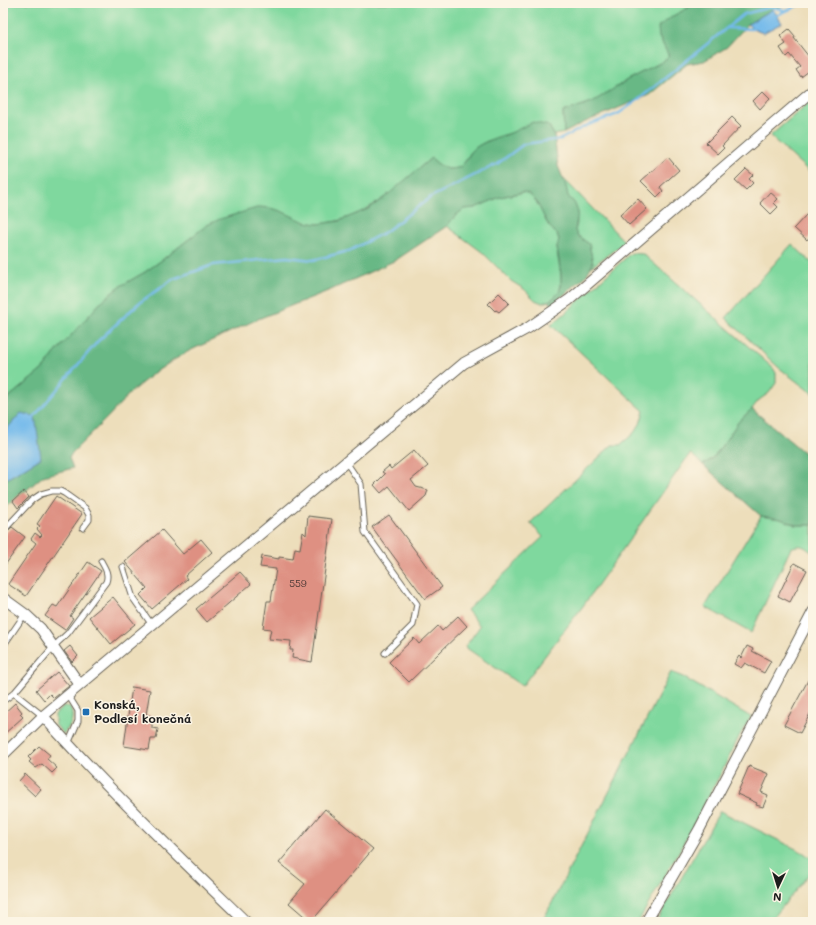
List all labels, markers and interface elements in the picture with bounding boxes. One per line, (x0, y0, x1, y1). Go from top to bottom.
house number: 559 (289, 576, 307, 590)
place label: Konská, Podlesí konečná (94, 696, 191, 726)
marker: Konská, Podlesí konečná (81, 707, 91, 717)
north arrow (758, 867, 798, 907)
text: N (773, 890, 782, 905)

